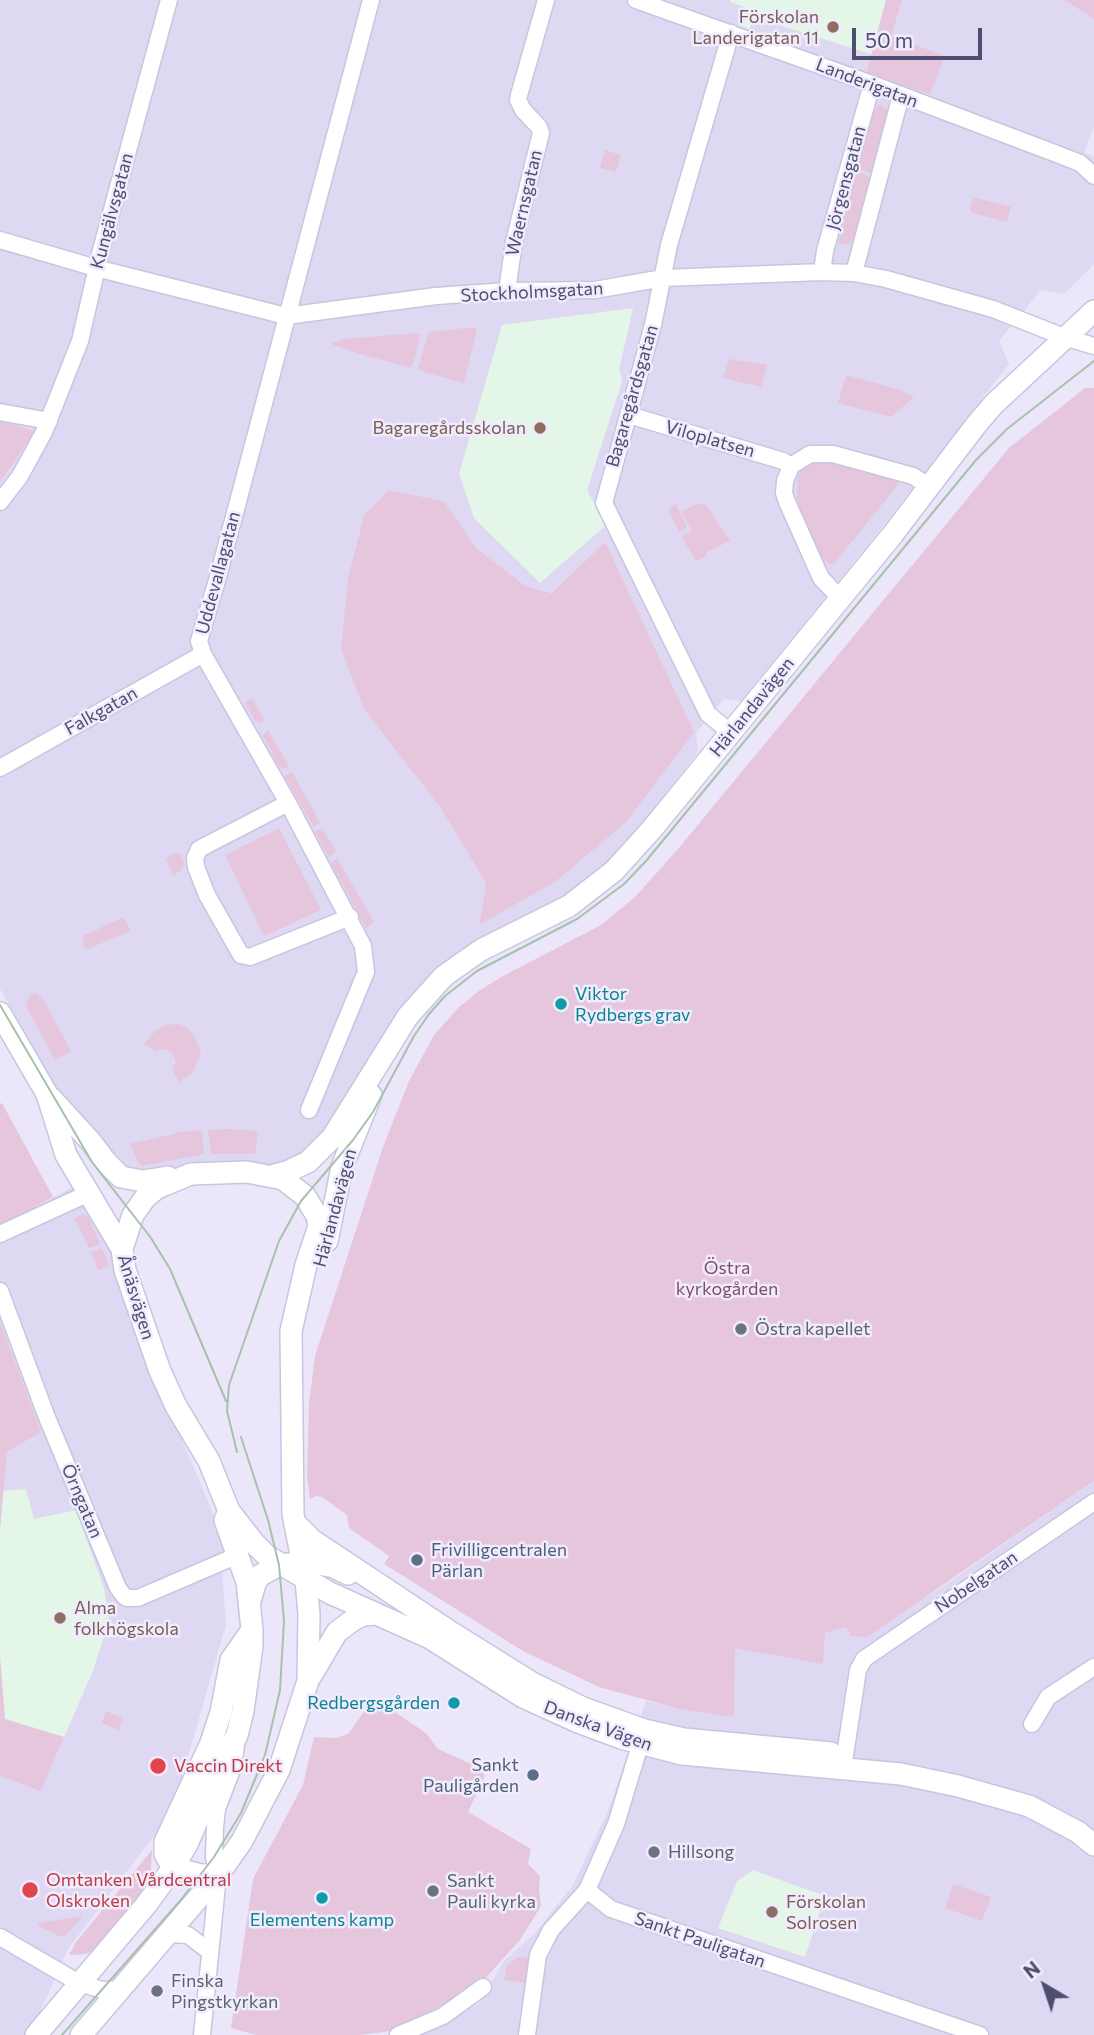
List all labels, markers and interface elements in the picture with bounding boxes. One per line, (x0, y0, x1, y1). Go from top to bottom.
place label: Förskolan Landerigatan 11 (692, 6, 819, 48)
scale bar (856, 14, 986, 58)
marker: Förskolan Landerigatan 11 (825, 19, 841, 35)
text: 50 m (865, 27, 913, 52)
street label: Landerigatan (813, 54, 921, 112)
street label: Jörgensgatan (822, 124, 870, 232)
street label: Waernsgatan (501, 148, 547, 258)
street label: Kungälvsgatan (86, 151, 138, 271)
street label: Stockholmsgatan (460, 277, 604, 307)
street label: Bagaregårdsgatan (601, 322, 663, 470)
street label: Viloplatsen (663, 416, 757, 462)
place label: Bagaregårdsskolan (373, 417, 526, 439)
marker: Bagaregårdsskolan (532, 420, 548, 436)
street label: Uddevallagatan (191, 509, 245, 637)
street label: Härlandavägen (705, 653, 799, 761)
street label: Falkgatan (61, 682, 141, 740)
place label: Viktor Rydbergs grav (575, 983, 690, 1026)
marker: Viktor Rydbergs grav (553, 996, 569, 1012)
street label: Härlandavägen (309, 1146, 361, 1270)
street label: Ånäsvägen (113, 1252, 159, 1342)
park label: Östra kyrkogården (676, 1257, 778, 1300)
place label: Östra kapellet (755, 1318, 870, 1340)
marker: Östra kapellet (733, 1321, 749, 1337)
street label: Örngatan (57, 1461, 107, 1541)
place label: Frivilligcentralen Pärlan (431, 1539, 567, 1582)
street label: Nobelgatan (931, 1546, 1021, 1618)
marker: Frivilligcentralen Pärlan (409, 1552, 425, 1568)
place label: Alma folkhögskola (74, 1597, 179, 1640)
marker: Alma folkhögskola (52, 1610, 68, 1626)
place label: Redbergsgården (307, 1692, 440, 1714)
marker: Redbergsgården (446, 1695, 462, 1711)
street label: Danska Vägen (541, 1696, 655, 1756)
place label: Sankt Pauligården (423, 1754, 519, 1796)
place label: Vaccin Direkt (174, 1755, 282, 1777)
marker: Vaccin Direkt (148, 1756, 168, 1776)
marker: Sankt Pauligården (525, 1767, 541, 1783)
place label: Hillsong (668, 1841, 734, 1863)
marker: Hillsong (646, 1844, 662, 1860)
place label: Omtanken Vårdcentral Olskroken (46, 1869, 231, 1912)
place label: Sankt Pauli kyrka (447, 1870, 536, 1912)
marker: Omtanken Vårdcentral Olskroken (20, 1880, 40, 1900)
marker: Sankt Pauli kyrka (425, 1883, 441, 1899)
marker: Elementens kamp (314, 1890, 330, 1906)
place label: Förskolan Solrosen (786, 1891, 866, 1934)
marker: Förskolan Solrosen (764, 1904, 780, 1920)
street label: Sankt Pauligatan (632, 1907, 768, 1973)
place label: Elementens kamp (250, 1909, 394, 1931)
north arrow (1010, 1951, 1080, 2021)
text: N (1019, 1956, 1044, 1983)
place label: Finska Pingstkyrkan (171, 1970, 278, 2012)
marker: Finska Pingstkyrkan (149, 1983, 165, 1999)

